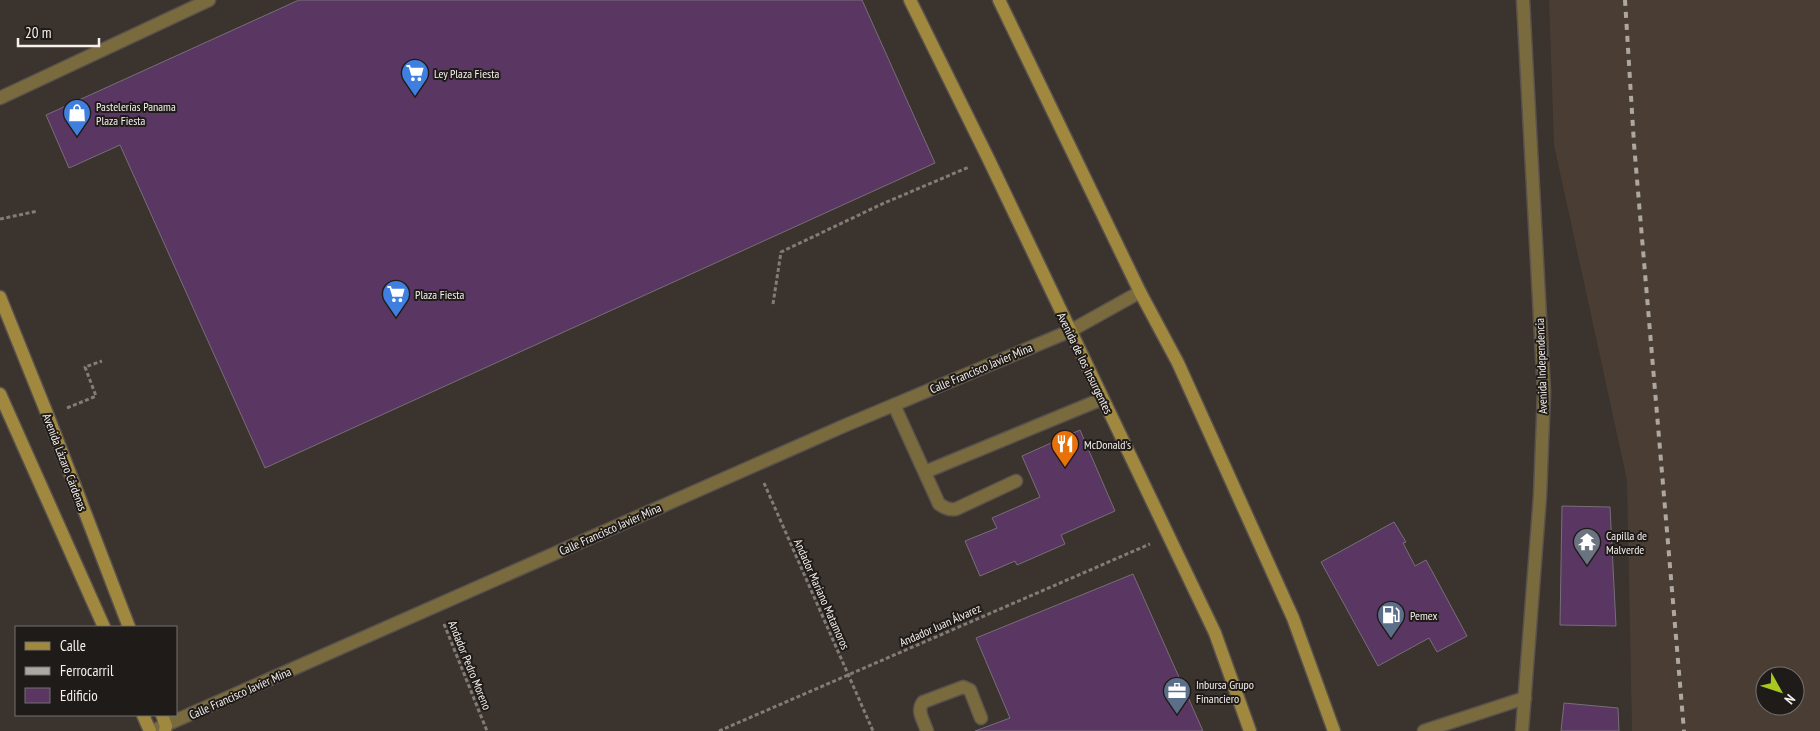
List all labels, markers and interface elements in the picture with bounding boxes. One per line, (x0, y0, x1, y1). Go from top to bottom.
scale bar (18, 15, 99, 47)
text: 20 m (25, 23, 51, 42)
supermarket icon: Ley Plaza Fiesta (400, 58, 430, 97)
place label: Ley Plaza Fiesta (434, 66, 499, 81)
shop icon: Pastelerías Panama Plaza Fiesta (62, 98, 92, 137)
place label: Pastelerías Panama Plaza Fiesta (96, 99, 176, 128)
supermarket icon: Plaza Fiesta (381, 279, 411, 318)
place label: Plaza Fiesta (415, 287, 465, 302)
street label: Avenida de los Insurgentes (1054, 310, 1116, 416)
street label: Avenida Independencia (1532, 318, 1550, 414)
street label: Calle Francisco Javier Mina (927, 339, 1035, 396)
street label: Avenida Lázaro Cárdenas (40, 411, 90, 513)
restaurant icon: McDonald's (1050, 429, 1080, 468)
place label: McDonald's (1084, 437, 1131, 452)
street label: Calle Francisco Javier Mina (557, 500, 664, 558)
temple icon: Capilla de Malverde (1572, 527, 1602, 566)
place label: Capilla de Malverde (1606, 528, 1647, 557)
street label: Andador Mariano Matamoros (791, 536, 853, 652)
street label: Andador Juan Álvarez (897, 600, 983, 650)
fuel station icon: Pemex (1376, 600, 1406, 639)
place label: Pemex (1410, 608, 1438, 623)
street label: Andador Pedro Moreno (445, 618, 495, 712)
legend (15, 626, 178, 716)
text: Calle (60, 636, 86, 655)
text: Ferrocarril (60, 661, 114, 680)
street label: Calle Francisco Javier Mina (187, 664, 294, 722)
north arrow (1755, 666, 1805, 716)
office icon: Inbursa Grupo Financiero (1162, 676, 1192, 715)
place label: Inbursa Grupo Financiero (1196, 677, 1254, 706)
text: Edificio (60, 686, 98, 705)
text: N (1781, 691, 1799, 708)

